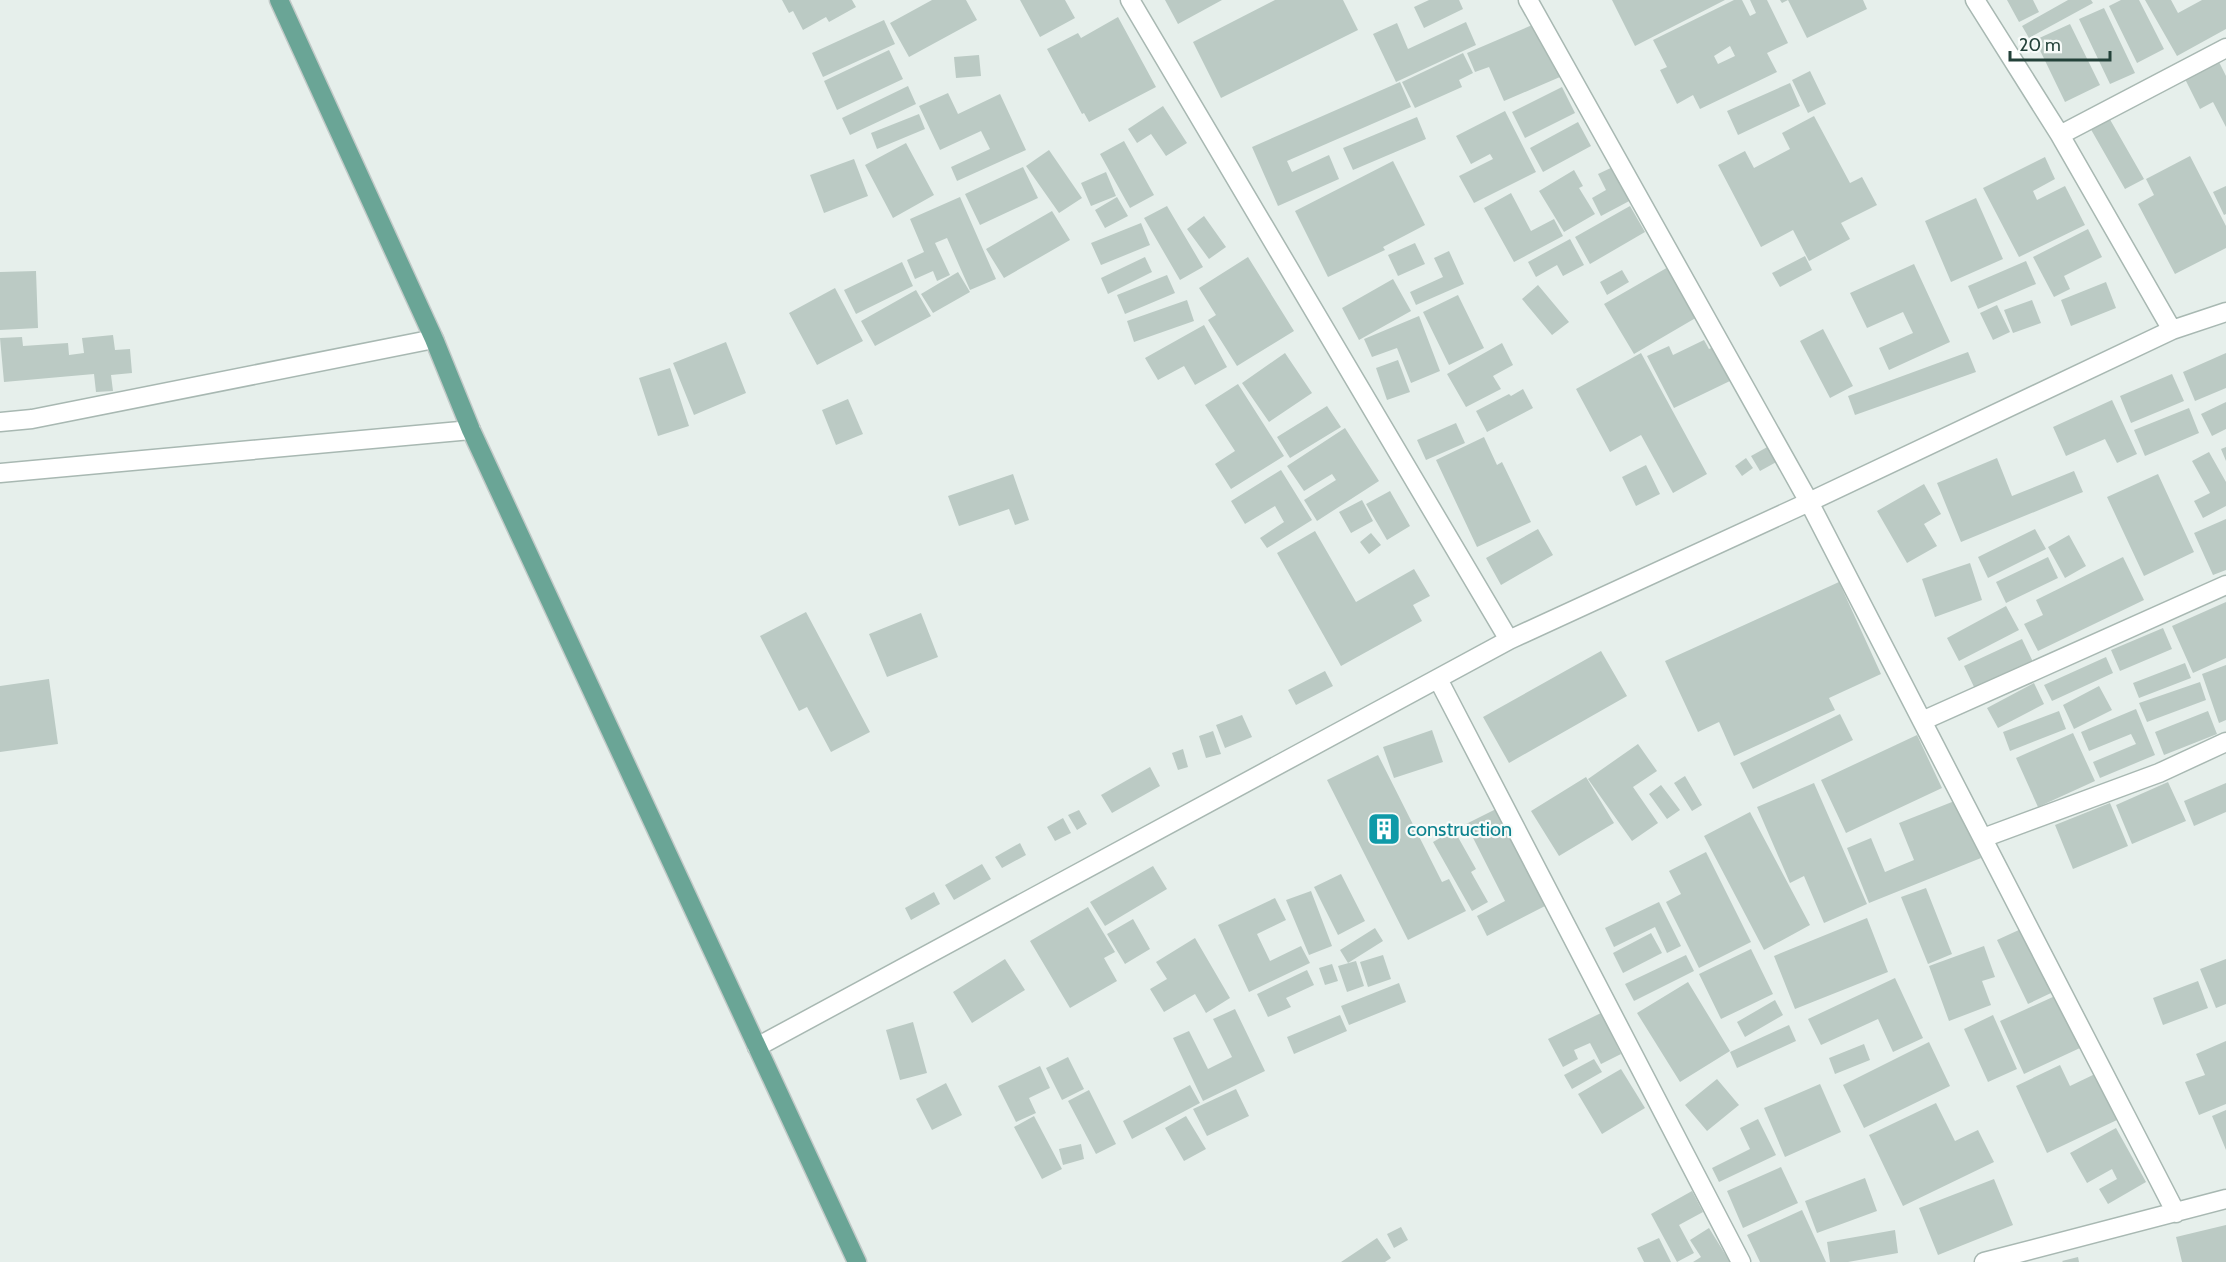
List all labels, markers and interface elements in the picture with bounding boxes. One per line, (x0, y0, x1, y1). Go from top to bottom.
scale bar (2010, 24, 2110, 62)
text: 20 m (2019, 34, 2061, 56)
building icon: construction (1366, 811, 1402, 847)
place label: construction (1407, 817, 1512, 841)

